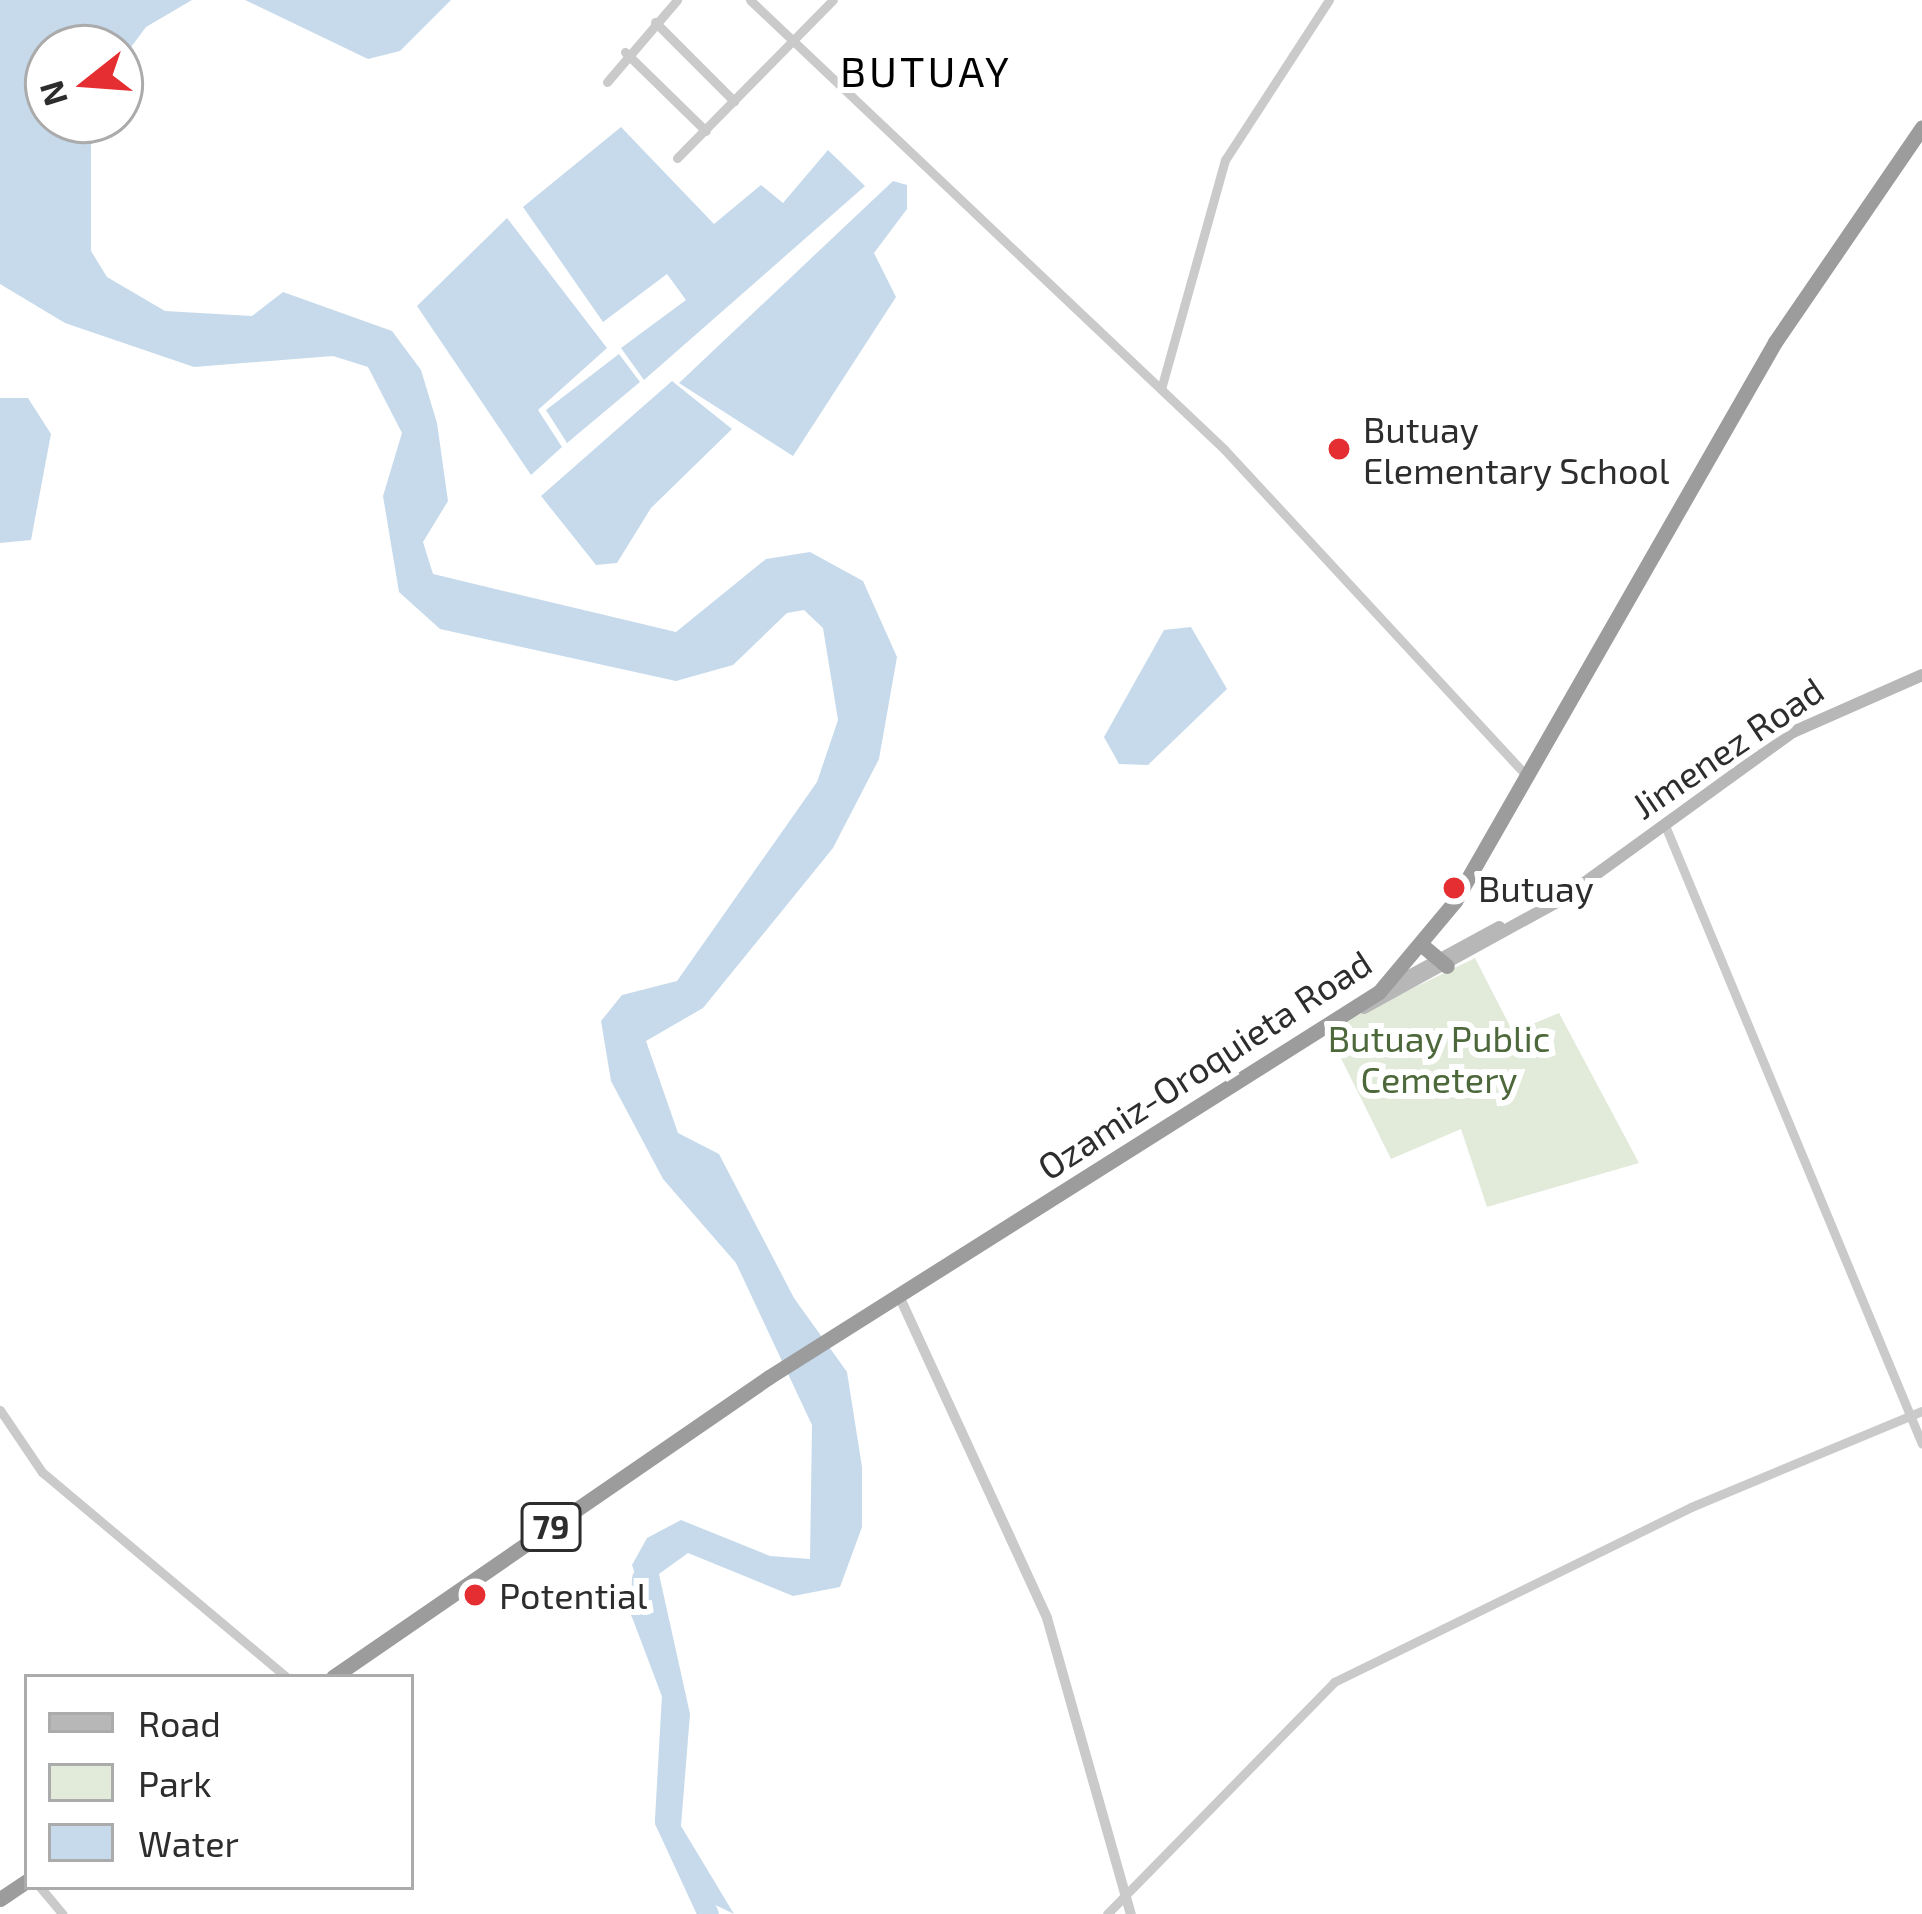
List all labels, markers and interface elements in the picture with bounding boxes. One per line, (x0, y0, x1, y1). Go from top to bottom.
north arrow (24, 24, 144, 144)
district label: BUTUAY (840, 45, 1012, 95)
text: N (30, 76, 75, 111)
place label: Butuay Elementary School (1363, 406, 1670, 491)
marker: Butuay Elementary School (1326, 436, 1352, 462)
street label: Jimenez Road (1623, 667, 1831, 827)
place label: Butuay (1478, 866, 1594, 910)
marker: Butuay (1441, 875, 1467, 901)
street label: Ozamiz-Oroquieta Road (1029, 940, 1379, 1188)
park label: Butuay Public Cemetery (1327, 1015, 1551, 1100)
road number: 79 (518, 1500, 584, 1554)
place label: Potential (499, 1573, 647, 1617)
marker: Potential (462, 1582, 488, 1608)
legend (24, 1674, 414, 1890)
text: Road (138, 1701, 221, 1744)
text: Park (138, 1761, 212, 1804)
text: Water (138, 1821, 239, 1864)

